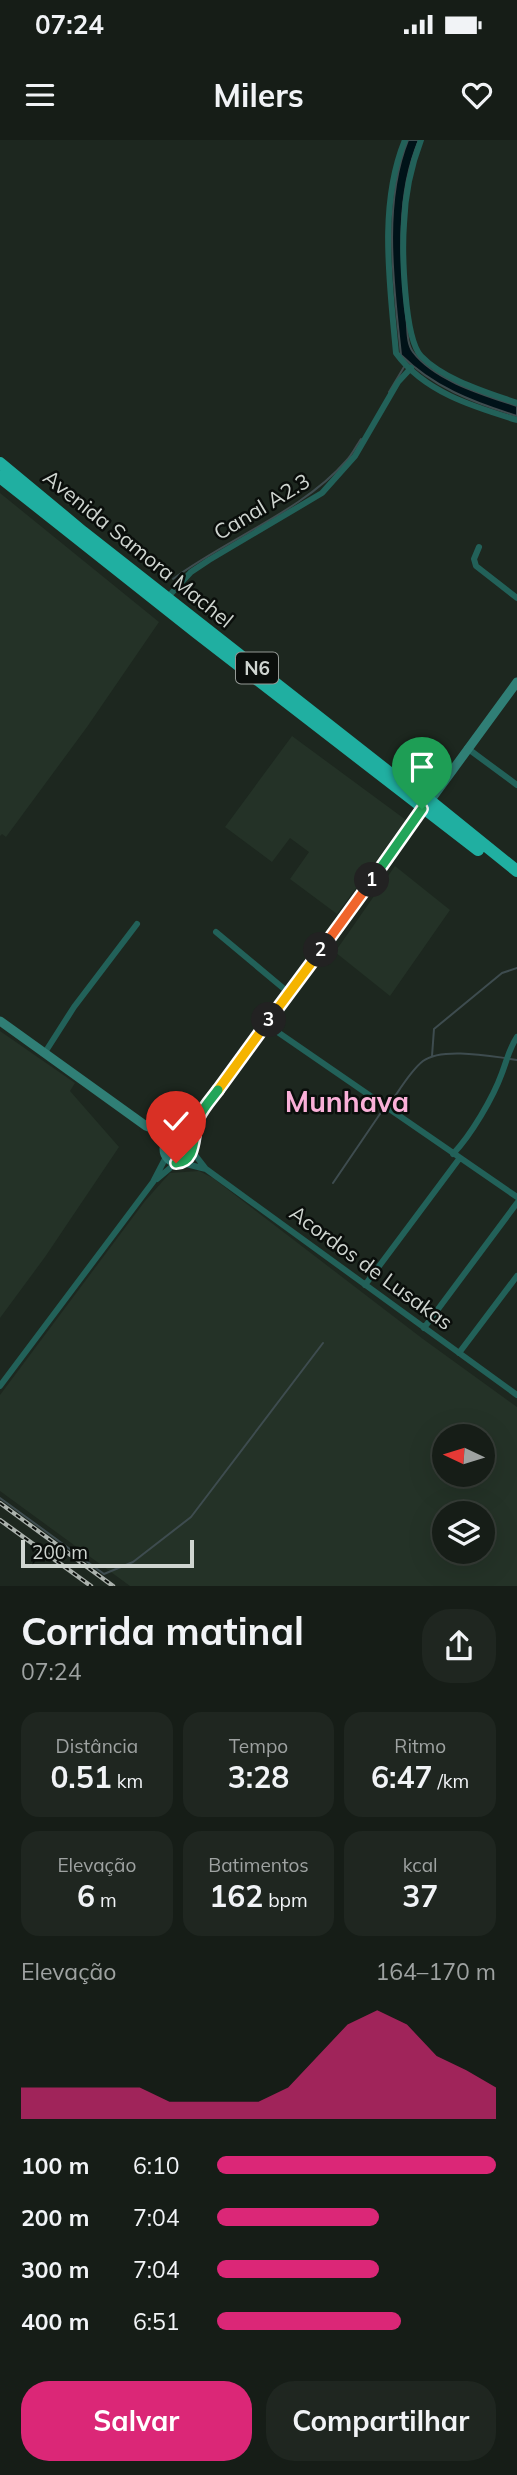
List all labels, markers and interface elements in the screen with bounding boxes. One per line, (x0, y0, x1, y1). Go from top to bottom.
text: 07:24 (35, 8, 104, 41)
text: Milers (213, 75, 304, 115)
icon: menu (21, 76, 59, 114)
icon: heart (458, 76, 496, 114)
street label: Avenida Samora Machel (38, 464, 239, 633)
street label: Canal A2.3 (209, 467, 314, 545)
road number: N6 (236, 652, 278, 684)
pin (392, 737, 452, 809)
icon: arrive (403, 748, 441, 786)
pin: 1 (354, 862, 390, 898)
text: 1 (366, 867, 377, 891)
pin: 2 (304, 932, 338, 968)
text: 2 (315, 937, 326, 961)
pin: 3 (252, 1002, 286, 1038)
text: 3 (263, 1007, 274, 1031)
district label: Munhava (285, 1084, 409, 1119)
pin (146, 1091, 206, 1163)
icon: check (157, 1102, 195, 1140)
street label: Acordos de Lusakas (285, 1199, 458, 1335)
north arrow (432, 1424, 495, 1488)
map controls (432, 1424, 495, 1564)
button: layers (432, 1501, 495, 1564)
scale bar (21, 1537, 194, 1569)
text: 200 m (32, 1540, 88, 1564)
text: Corrida matinal (21, 1607, 304, 1655)
button: share (422, 1609, 496, 1683)
text: 07:24 (21, 1657, 81, 1686)
text: Distância (56, 1734, 138, 1758)
text: Tempo (229, 1734, 288, 1758)
text: Ritmo (394, 1734, 446, 1758)
text: 0.51 (50, 1758, 112, 1796)
text: 3:28 (228, 1758, 289, 1796)
text: 6:47 (371, 1758, 432, 1796)
text: km (112, 1769, 143, 1793)
text: /km (432, 1769, 469, 1793)
text: Elevação (57, 1853, 136, 1877)
text: Batimentos (208, 1853, 309, 1877)
text: kcal (403, 1853, 438, 1877)
text: 6 (77, 1877, 95, 1915)
text: 162 (209, 1877, 263, 1915)
text: 37 (402, 1877, 438, 1915)
text: m (95, 1888, 117, 1912)
text: bpm (263, 1888, 308, 1912)
text: Elevação (21, 1957, 116, 1986)
text: 164–170 m (375, 1957, 496, 1986)
text: 100 m (21, 2151, 89, 2180)
text: 6:10 (133, 2151, 180, 2180)
text: 200 m (21, 2203, 89, 2232)
text: 7:04 (133, 2203, 180, 2232)
text: 300 m (21, 2255, 89, 2284)
text: 7:04 (133, 2255, 180, 2284)
text: 400 m (21, 2307, 89, 2336)
text: 6:51 (133, 2307, 180, 2336)
button: Salvar (21, 2381, 252, 2461)
button: Compartilhar (266, 2381, 496, 2461)

